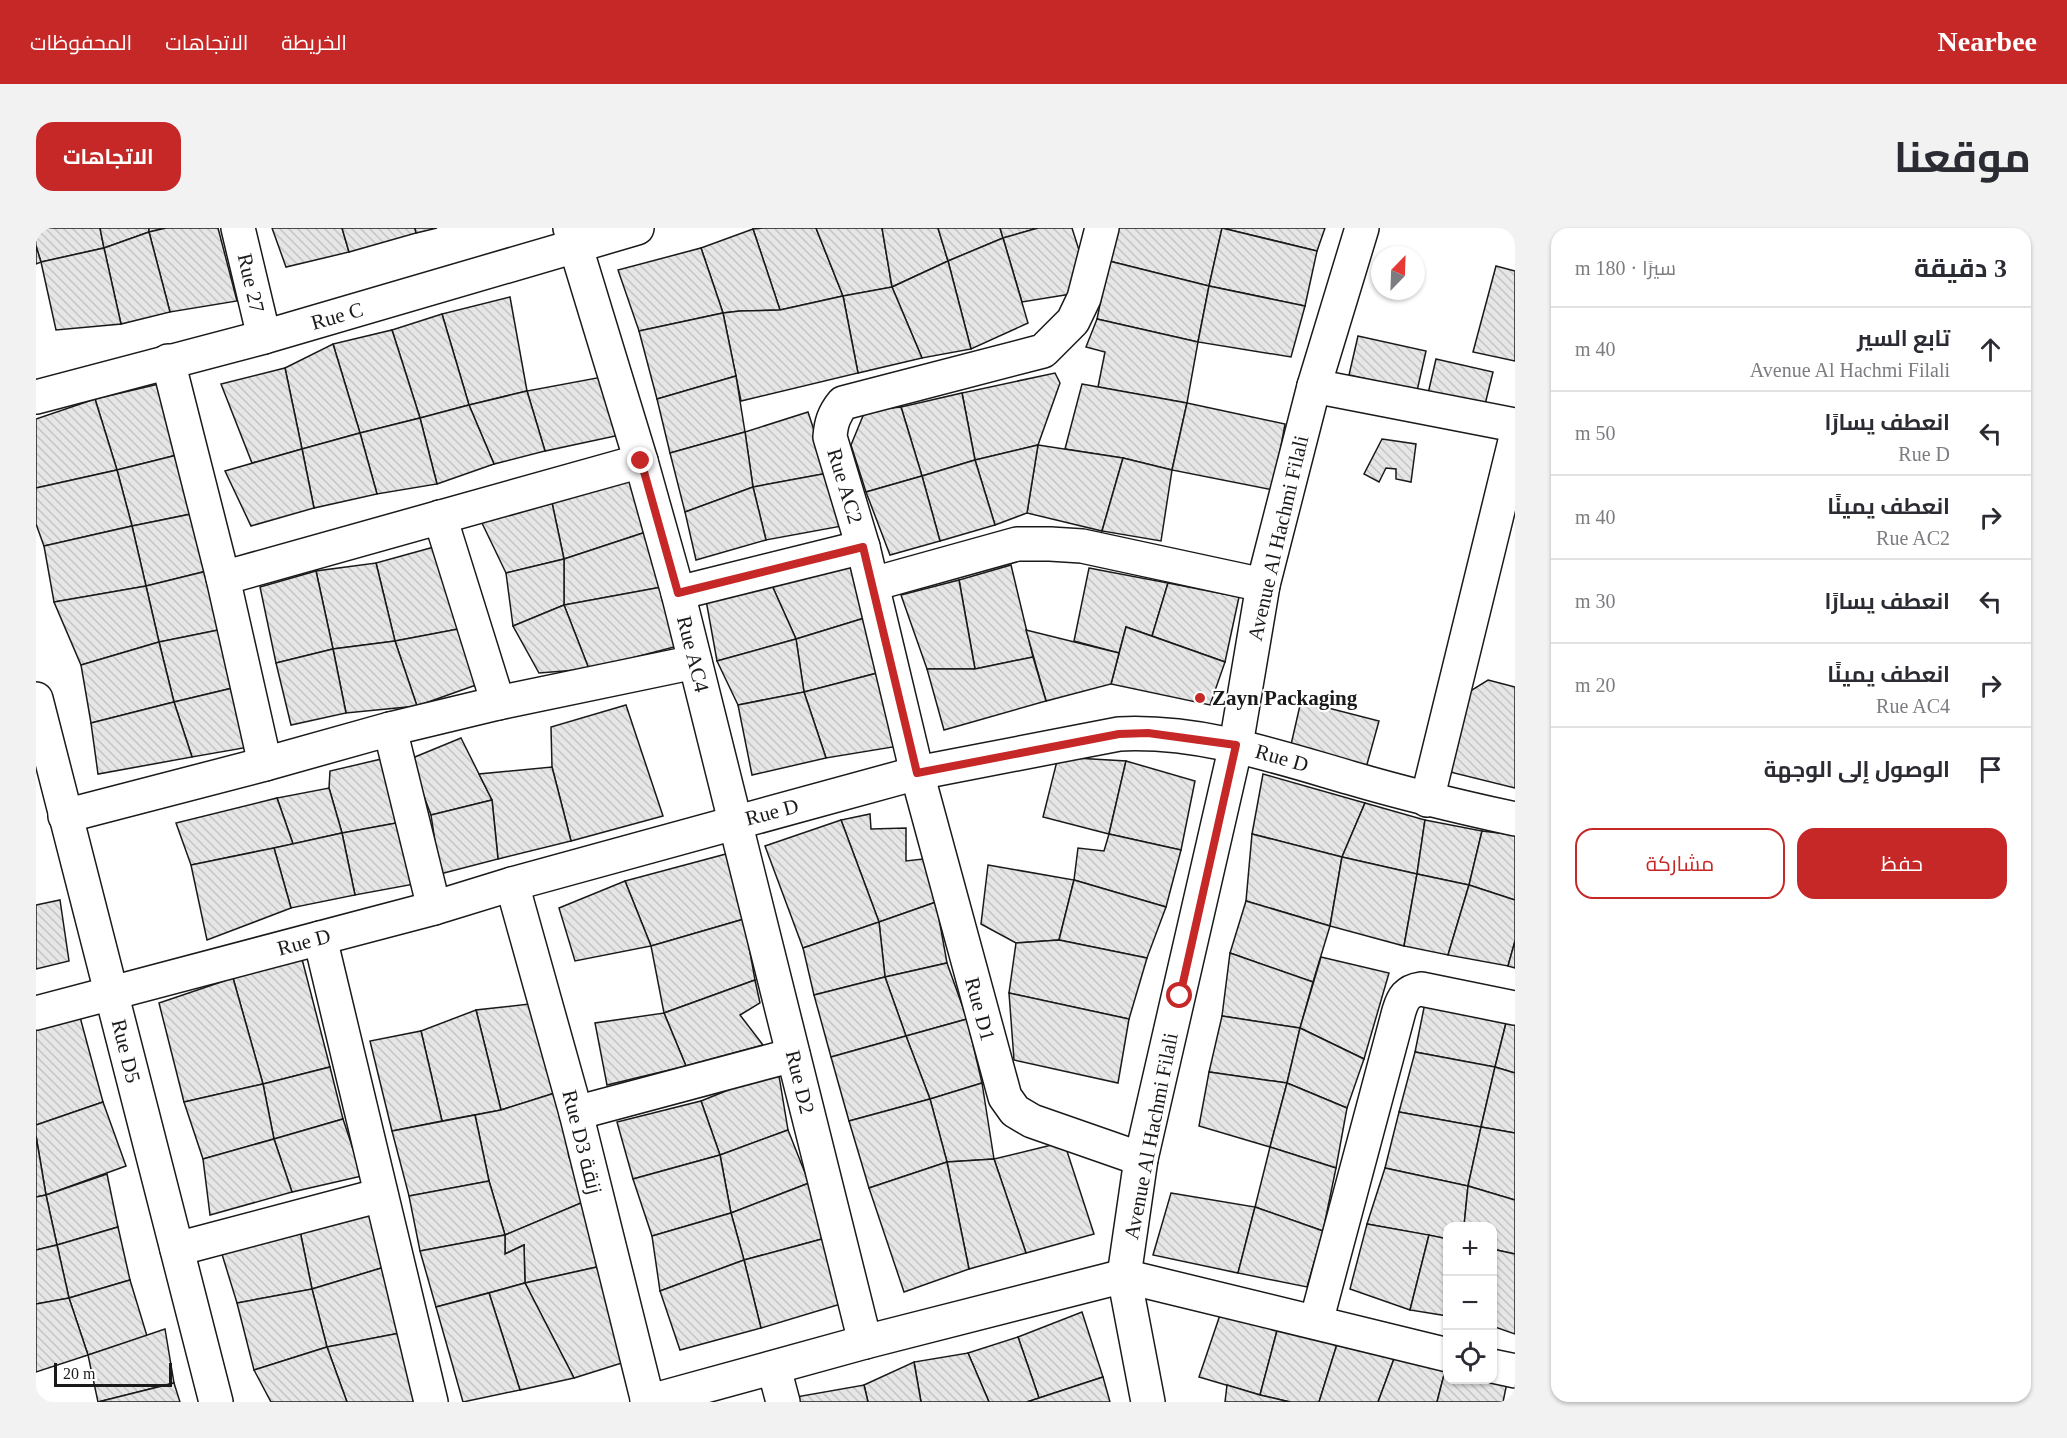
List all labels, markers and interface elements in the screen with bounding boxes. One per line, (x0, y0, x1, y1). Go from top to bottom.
text: Nearbee (1937, 26, 2037, 57)
text: المحفوظات (30, 31, 132, 55)
text: الاتجاهات (165, 31, 248, 55)
text: الخريطة (281, 31, 347, 55)
button: الاتجاهات (36, 122, 181, 191)
text: موقعنا (1894, 135, 2031, 181)
north arrow (1371, 246, 1425, 300)
street label: Rue 27 (233, 251, 269, 315)
text: 3 دقيقة (1914, 254, 2007, 283)
text: سيرًا · 180 m (1575, 257, 1676, 279)
street label: Rue C (308, 297, 366, 335)
text: تابع السير (1857, 326, 1950, 351)
icon: ahead (1974, 333, 2007, 366)
text: 40 m (1575, 338, 1616, 360)
text: Avenue Al Hachmi Filali (1750, 359, 1950, 381)
text: انعطف يسارًا (1825, 410, 1950, 435)
icon: left (1974, 417, 2007, 450)
text: 50 m (1575, 422, 1616, 444)
street label: Avenue Al Hachmi Filali (1243, 433, 1313, 643)
text: Rue D (1898, 443, 1950, 465)
street label: Rue AC2 (822, 445, 868, 527)
route end (627, 447, 653, 473)
text: انعطف يمينًا (1827, 494, 1950, 519)
icon: right (1974, 501, 2007, 534)
text: 40 m (1575, 506, 1616, 528)
text: Rue AC2 (1876, 527, 1950, 549)
icon: left (1974, 585, 2007, 618)
text: انعطف يسارًا (1825, 589, 1950, 614)
text: 30 m (1575, 590, 1616, 612)
street label: Rue AC4 (672, 613, 714, 695)
text: انعطف يمينًا (1827, 662, 1950, 687)
icon: right (1974, 669, 2007, 702)
text: 20 m (1575, 674, 1616, 696)
place label: Zayn Packaging (1212, 686, 1358, 710)
marker: Zayn Packaging (1193, 691, 1207, 705)
text: Rue AC4 (1876, 695, 1950, 717)
street label: Rue D (1253, 739, 1311, 777)
icon: arrive (1974, 753, 2007, 786)
text: الوصول إلى الوجهة (1764, 757, 1950, 782)
street label: Rue D (743, 793, 801, 831)
button: مشاركة (1575, 828, 1785, 899)
button: حفظ (1797, 828, 2007, 899)
street label: Rue D (275, 923, 333, 961)
street label: Rue D1 (960, 975, 1000, 1043)
route start (1166, 982, 1192, 1008)
street label: Rue D5 (107, 1017, 145, 1085)
street label: Avenue Al Hachmi Filali (1119, 1030, 1183, 1241)
street label: Rue D2 (781, 1048, 819, 1116)
street label: Rue D3 زنقة (557, 1087, 607, 1197)
map controls (1443, 1222, 1497, 1384)
button: + (1443, 1222, 1497, 1276)
button: − (1443, 1276, 1497, 1330)
button: locate (1443, 1330, 1497, 1384)
scale bar (54, 1360, 172, 1388)
text: 20 m (63, 1365, 95, 1382)

